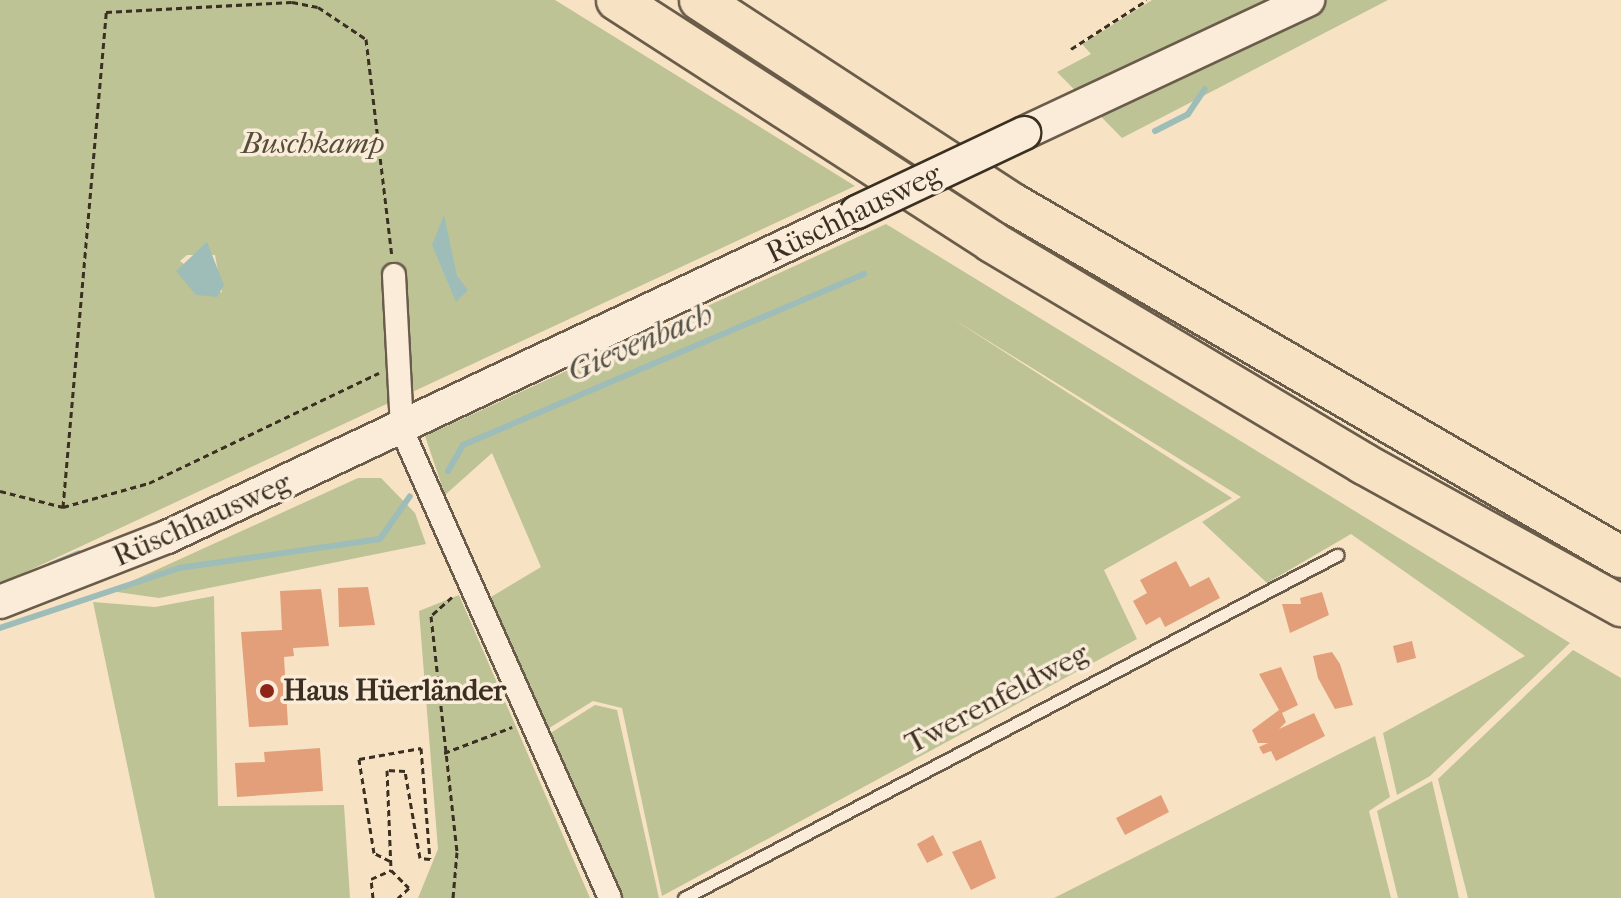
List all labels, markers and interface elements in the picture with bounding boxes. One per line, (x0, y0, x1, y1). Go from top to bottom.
park label: Buschkamp (241, 126, 385, 162)
street label: Rüschhausweg (760, 156, 948, 272)
water label: Gievenbach (562, 295, 718, 391)
street label: Rüschhausweg (108, 465, 296, 575)
street label: Twerenfeldweg (899, 636, 1095, 762)
place label: Haus Hüerländer (283, 673, 506, 709)
marker: Haus Hüerländer (258, 682, 276, 700)

